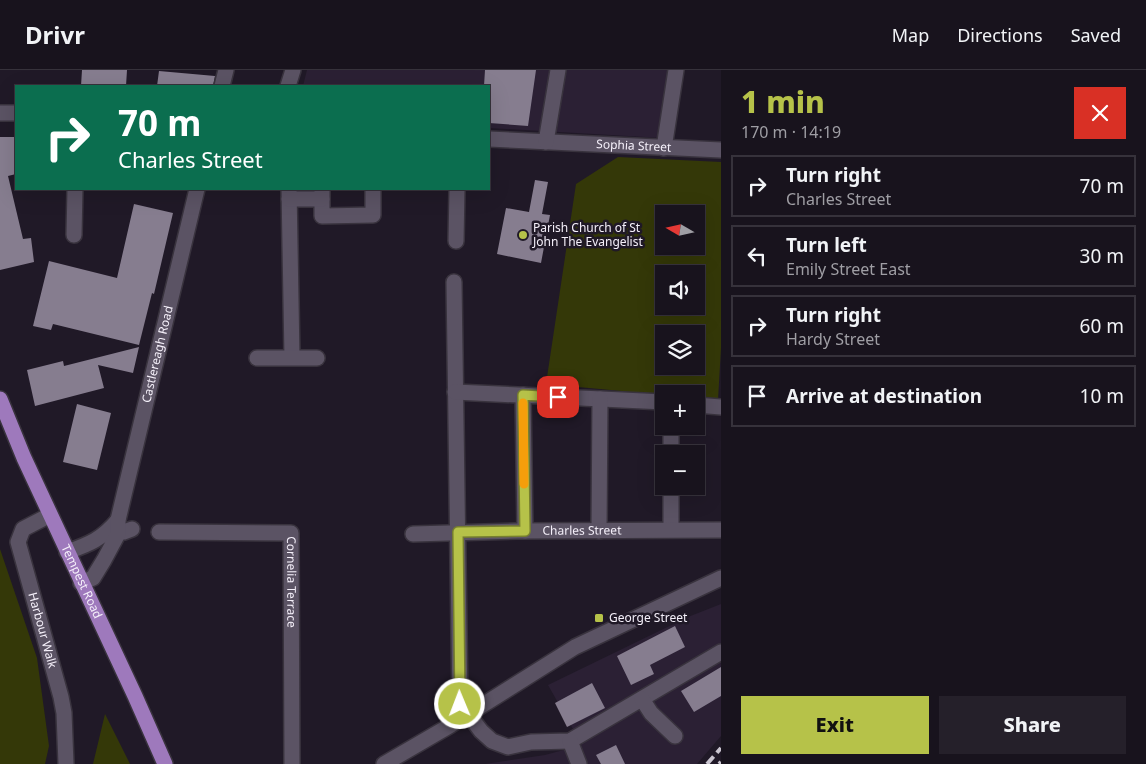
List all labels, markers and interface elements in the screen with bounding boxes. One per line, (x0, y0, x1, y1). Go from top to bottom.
text: Drivr (25, 18, 85, 51)
text: Map (892, 23, 929, 47)
text: Directions (957, 23, 1043, 47)
text: Saved (1071, 23, 1121, 47)
text: 1 min (741, 81, 825, 122)
button: close (1074, 87, 1126, 139)
text: 70 m (118, 99, 201, 146)
icon: right (35, 105, 100, 170)
text: 170 m · 14:19 (741, 121, 841, 143)
street label: Sophia Street (596, 135, 672, 156)
text: Charles Street (118, 144, 263, 174)
text: Turn right (786, 162, 881, 188)
icon: right (743, 172, 771, 200)
text: 70 m (1080, 173, 1124, 199)
text: Charles Street (786, 188, 891, 210)
north arrow (655, 205, 705, 255)
map controls (655, 205, 705, 495)
place label: Parish Church of St John The Evangelist (532, 219, 643, 250)
marker: Parish Church of St John The Evangelist (517, 229, 529, 241)
text: Turn left (786, 232, 867, 258)
icon: left (743, 242, 771, 270)
text: 30 m (1080, 243, 1124, 269)
text: Emily Street East (786, 258, 911, 280)
button: sound (655, 265, 705, 315)
text: Turn right (786, 302, 881, 328)
street label: Castlereagh Road (137, 304, 177, 404)
icon: right (743, 312, 771, 340)
text: 60 m (1080, 313, 1124, 339)
button: layers (655, 325, 705, 375)
text: Hardy Street (786, 328, 880, 350)
pin (537, 376, 579, 418)
icon: arrive (743, 382, 771, 410)
icon: arrive (544, 383, 572, 411)
text: Arrive at destination (786, 383, 982, 409)
text: 10 m (1080, 383, 1124, 409)
button: + (655, 385, 705, 435)
button: − (655, 445, 705, 495)
street label: Charles Street (542, 521, 622, 539)
street label: Cornelia Terrace (283, 536, 300, 628)
street label: Tempest Road (57, 541, 107, 621)
street label: Harbour Walk (24, 590, 62, 671)
place label: George Street (609, 609, 688, 626)
marker: George Street (593, 612, 605, 624)
position arrow (433, 677, 485, 729)
button: Exit (741, 696, 929, 754)
button: Share (939, 696, 1126, 754)

